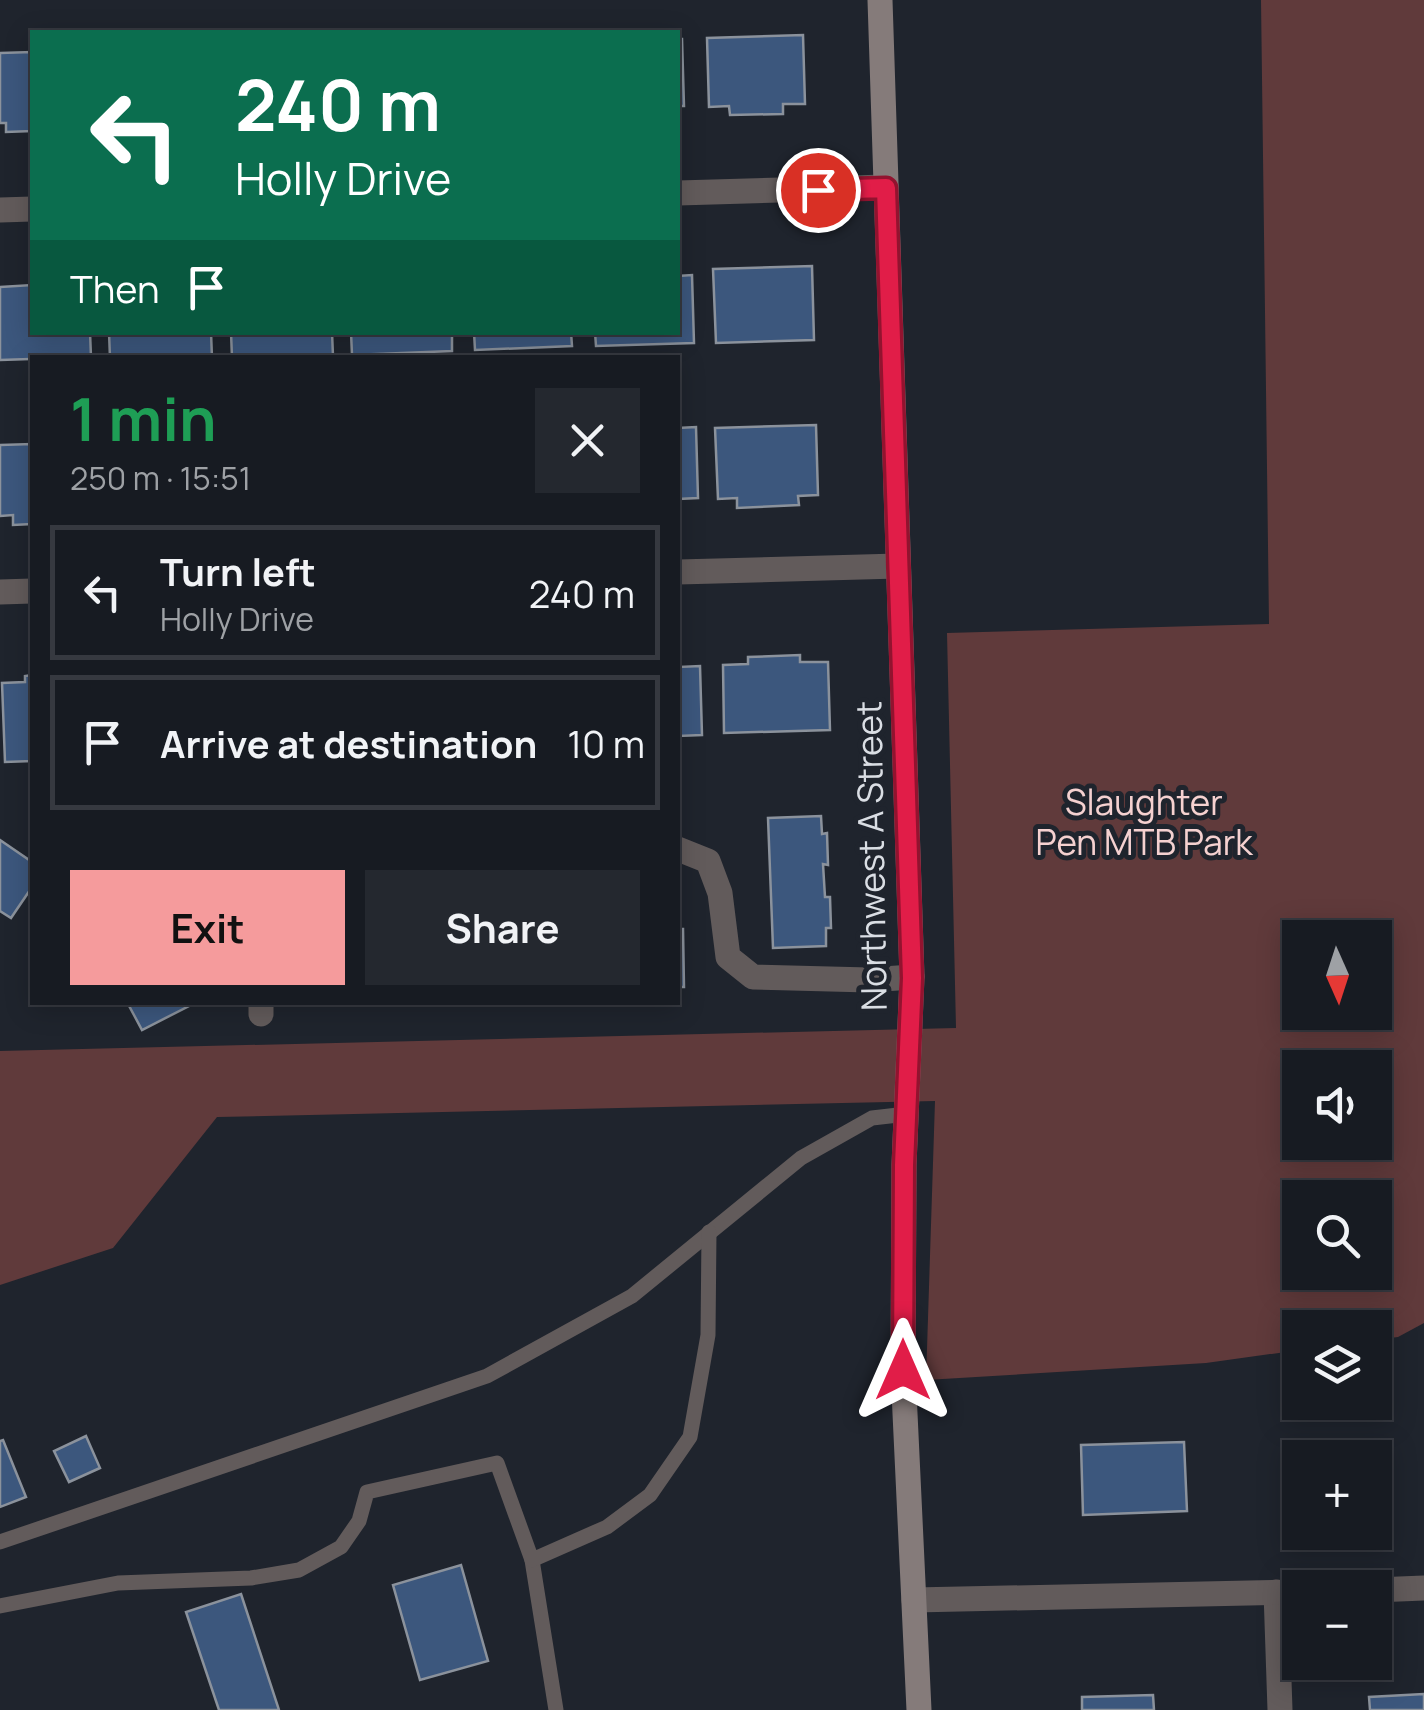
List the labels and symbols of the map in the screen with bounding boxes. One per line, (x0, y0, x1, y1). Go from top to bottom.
pin (776, 148, 861, 233)
street label: Northwest A Street (844, 701, 898, 1011)
park label: Slaughter Pen MTB Park (1035, 778, 1254, 866)
north arrow (1282, 920, 1392, 1030)
position arrow (851, 1318, 955, 1422)

